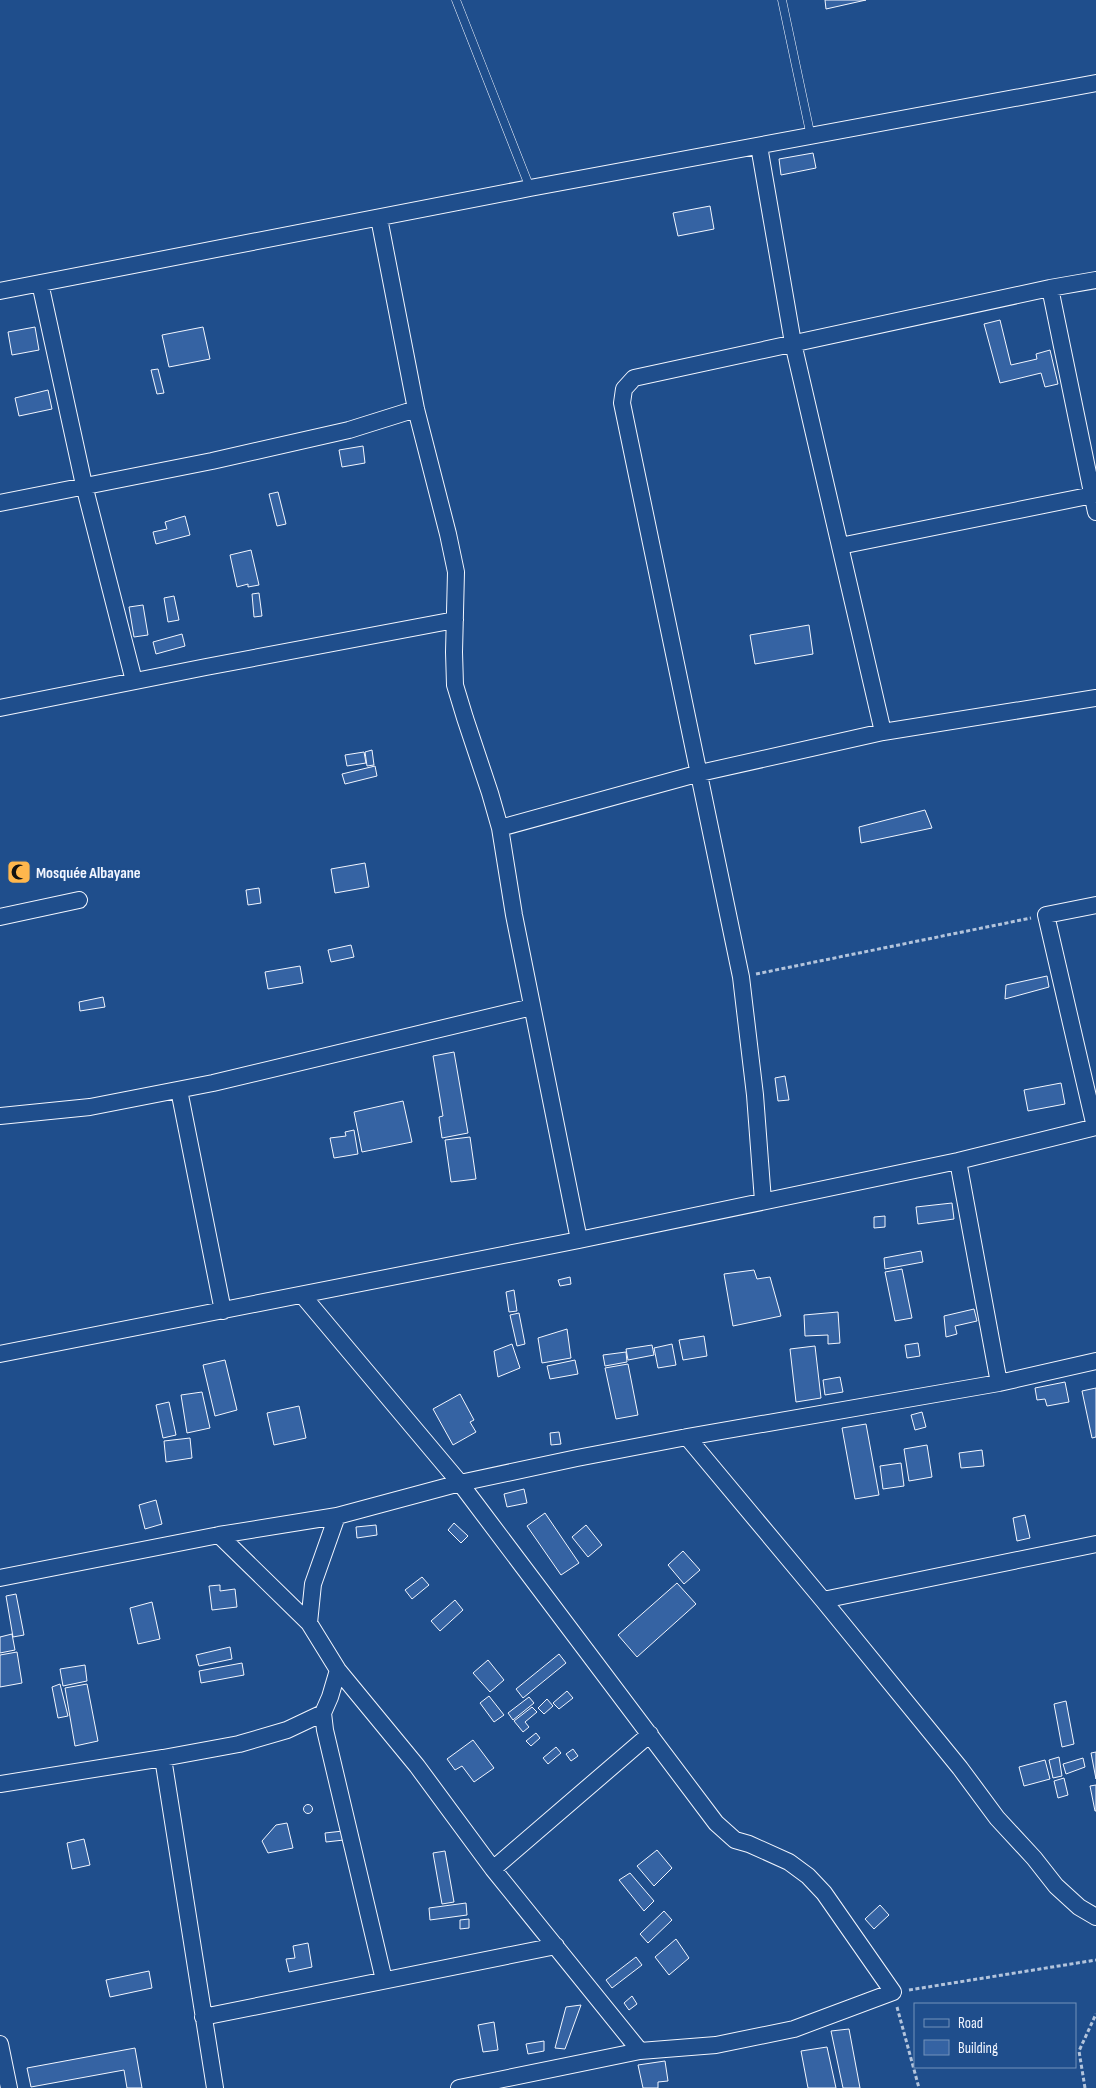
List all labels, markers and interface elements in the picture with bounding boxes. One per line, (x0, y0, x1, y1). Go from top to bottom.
mosque icon: Mosquée Albayane (6, 859, 32, 885)
place label: Mosquée Albayane (36, 864, 141, 883)
legend (914, 2003, 1076, 2068)
text: Road (958, 2014, 983, 2033)
text: Building (958, 2039, 998, 2058)

